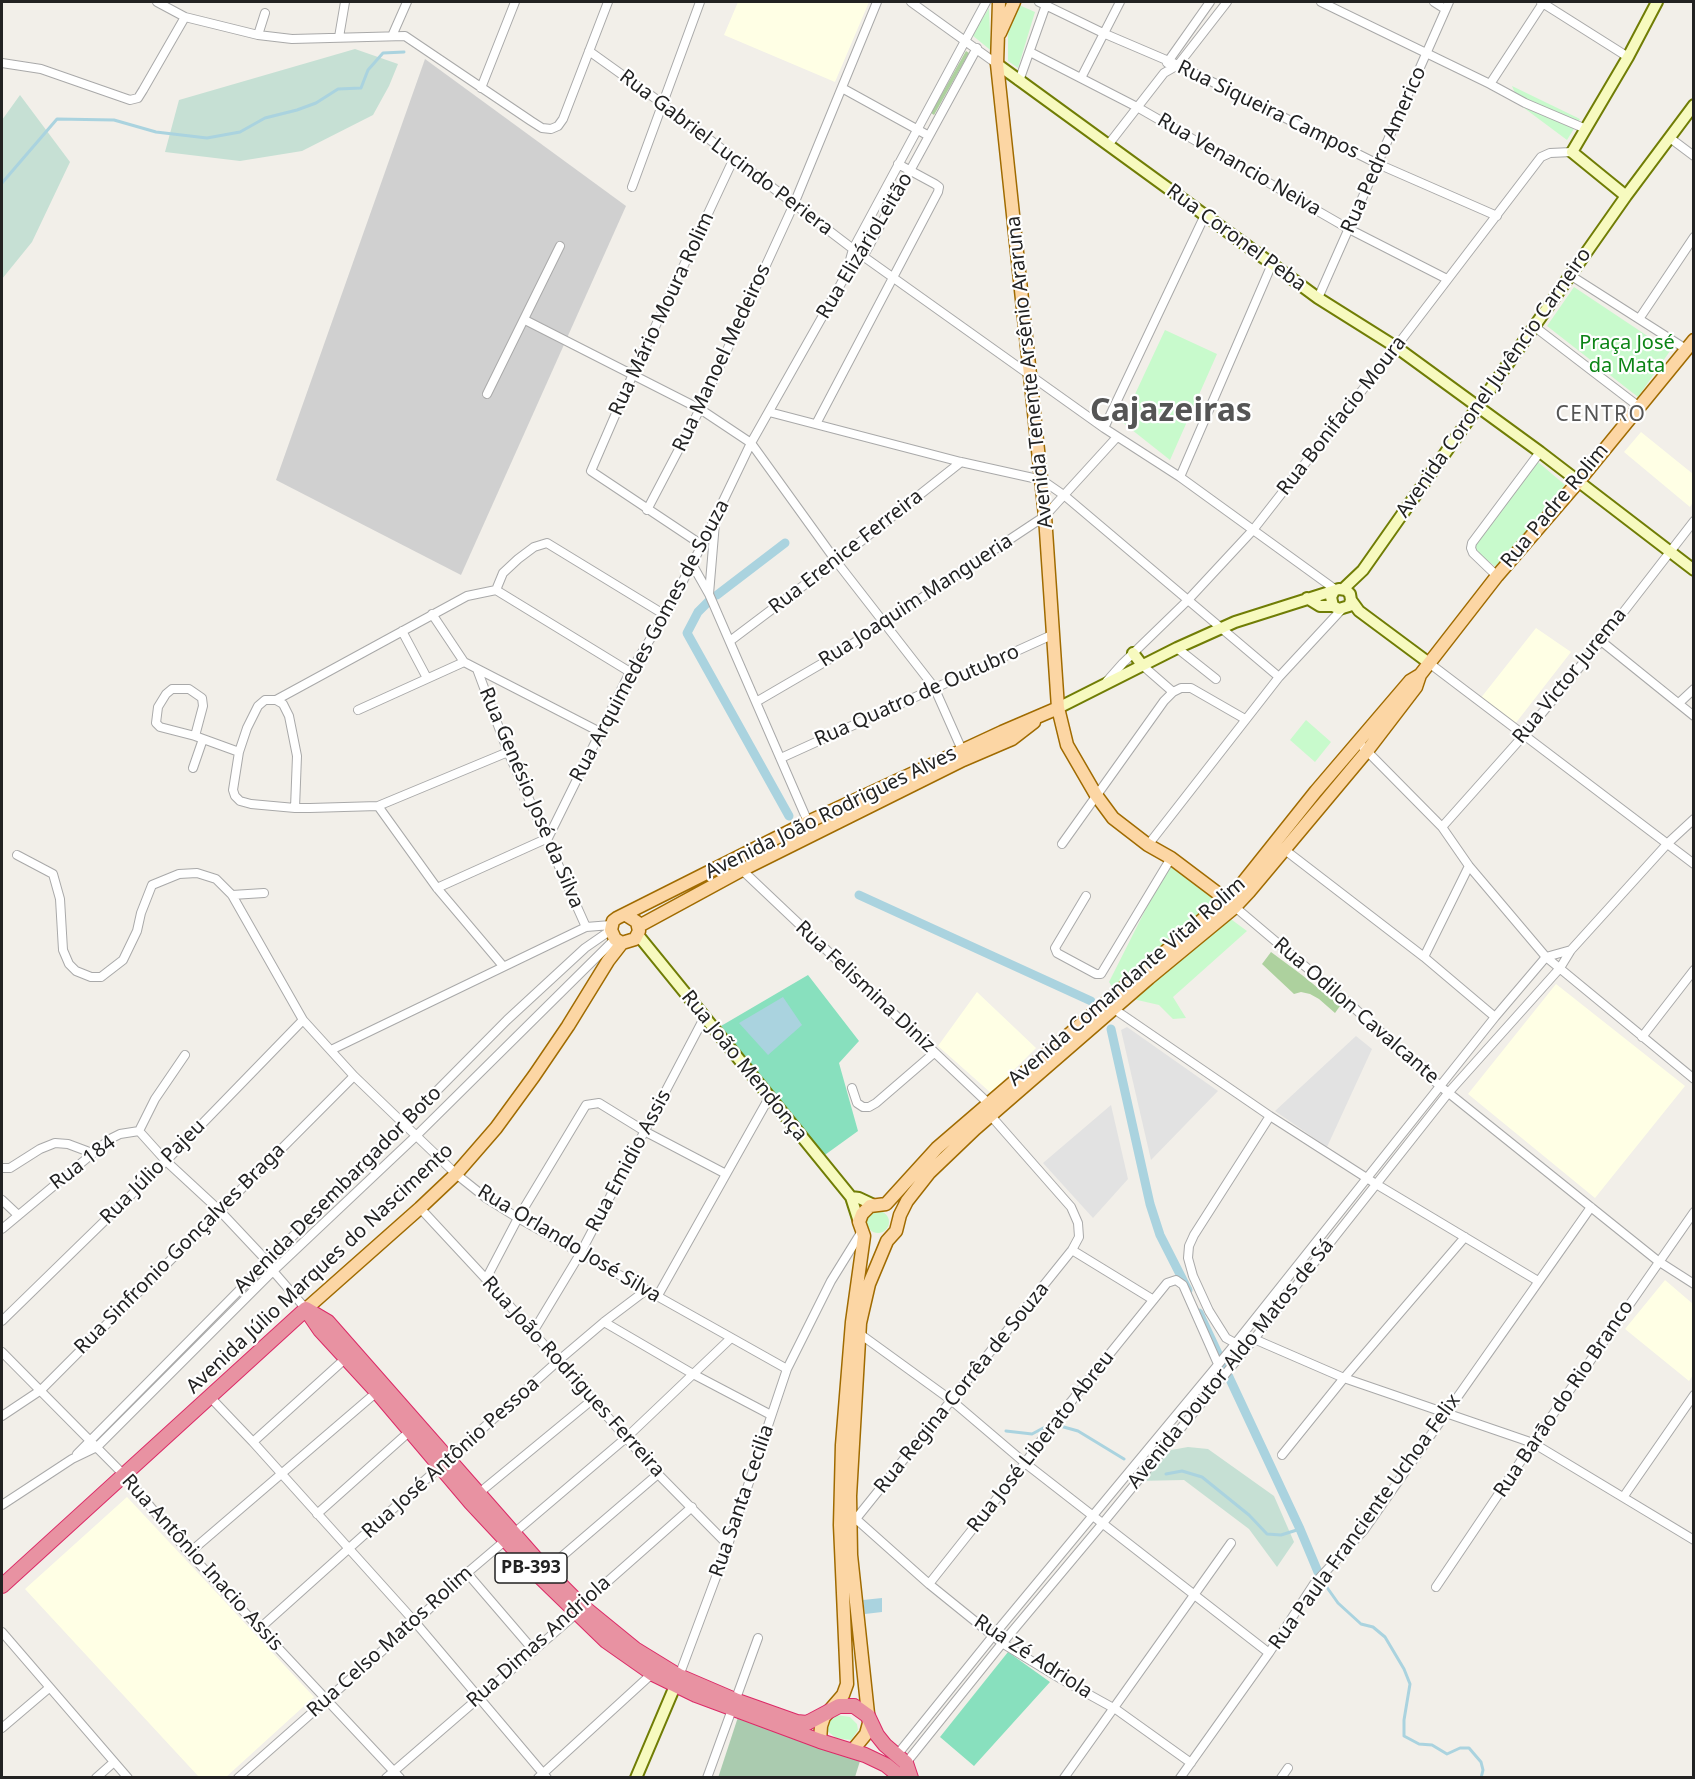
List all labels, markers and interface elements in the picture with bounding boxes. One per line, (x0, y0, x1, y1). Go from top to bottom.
street label: Rua Siqueira Campos (1173, 56, 1363, 164)
street label: Rua Pedro Americo (1336, 63, 1432, 237)
street label: Rua Gabriel Lucindo Periera (615, 65, 837, 241)
street label: Rua Venancio Neiva (1153, 108, 1325, 222)
street label: Rua ElizárioLeitão (812, 169, 918, 323)
street label: Rua Coronel Peba (1161, 179, 1311, 297)
street label: Rua Mário Moura Rolim (604, 208, 720, 420)
street label: Avenida Tenente Arsênio Araruna (1002, 215, 1058, 529)
street label: Avenida Coronel Juvêncio Carneiro (1391, 244, 1597, 522)
street label: Rua Manoel Medeiros (668, 260, 776, 456)
park label: Praça José da Mata (1579, 331, 1675, 378)
street label: Rua Bonifacio Moura (1272, 332, 1412, 500)
district label: Cajazeiras (1090, 393, 1252, 431)
district label: CENTRO (1555, 402, 1647, 428)
street label: Rua Padre Rolim (1496, 439, 1614, 573)
street label: Rua Erenice Ferreira (764, 485, 928, 619)
street label: Rua Arquimedes Gomes de Souza (565, 496, 735, 786)
street label: Rua Joaquim Mangueria (815, 529, 1017, 673)
street label: Rua Victor Jurema (1508, 603, 1632, 749)
street label: Rua Quatro de Outubro (811, 640, 1023, 752)
street label: Rua Genésio José da Silva (474, 684, 588, 912)
street label: Avenida João Rodrigues Alves (701, 742, 961, 884)
street label: Avenida Comandante Vital Rolim (1003, 872, 1251, 1092)
street label: Rua Felismina Diniz (790, 916, 940, 1058)
street label: Rua Odilon Cavalcante (1268, 933, 1444, 1089)
street label: Rua João Mendonça (676, 986, 812, 1146)
street label: Avenida Desembargador Boto (229, 1081, 447, 1299)
street label: Rua Emidio Assis (581, 1086, 677, 1236)
street label: Rua Júlio Pajeu (95, 1114, 211, 1230)
street label: Rua 184 (46, 1131, 120, 1195)
street label: Rua Sinfronio Gonçalves Braga (70, 1139, 290, 1359)
street label: Avenida Júlio Marques do Nascimento (182, 1139, 458, 1399)
street label: Rua Orlando José Silva (473, 1180, 665, 1308)
street label: Avenida Doutor Aldo Matos de Sá (1123, 1234, 1339, 1494)
street label: Rua João Rodrigues Ferreira (477, 1272, 669, 1482)
street label: Rua Regina Corrêa de Souza (869, 1278, 1055, 1498)
street label: Rua Barāo do Rio Branco (1489, 1296, 1639, 1502)
street label: Rua José Liberato Abreu (963, 1346, 1119, 1538)
street label: Rua José Antônio Pessoa (358, 1372, 544, 1544)
street label: Rua Paula Franciente Uchoa Felix (1264, 1390, 1466, 1654)
street label: Rua Santa Cecilia (705, 1422, 779, 1580)
street label: Rua Antônio Inacio Assis (116, 1470, 288, 1656)
road number: PB-393 (495, 1553, 567, 1583)
street label: Rua Celso Matos Rolim (302, 1561, 478, 1723)
street label: Rua Dimas Andriola (462, 1571, 616, 1713)
street label: Rua Zé Adriola (969, 1610, 1097, 1704)

